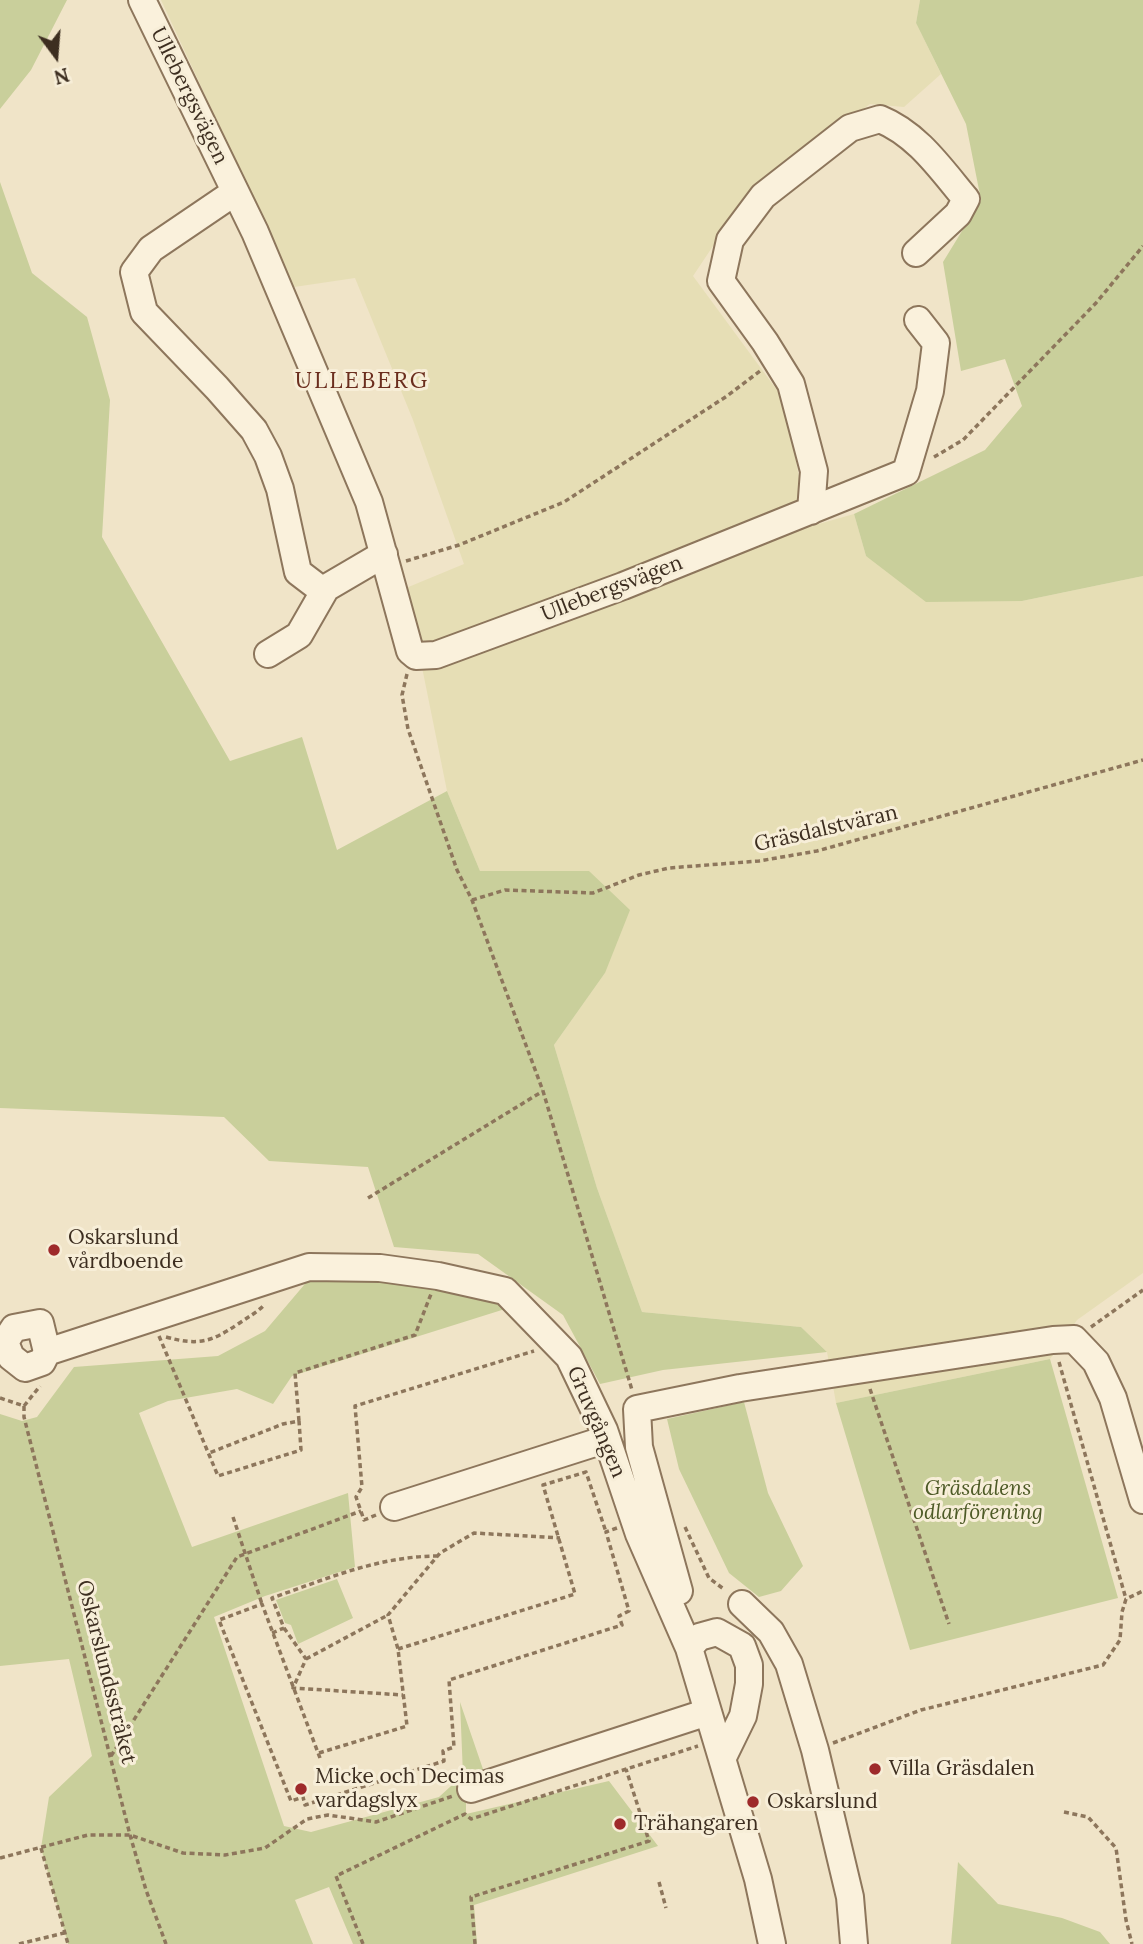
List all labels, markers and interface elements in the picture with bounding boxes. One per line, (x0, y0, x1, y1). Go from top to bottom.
north arrow (21, 21, 91, 91)
street label: Ullebergsvägen (145, 23, 233, 169)
text: N (51, 63, 72, 90)
district label: ULLEBERG (296, 367, 428, 395)
street label: Ullebergsvägen (538, 550, 686, 628)
street label: Gräsdalstväran (752, 800, 900, 858)
place label: Oskarslund vårdboende (68, 1225, 183, 1275)
marker: Oskarslund vårdboende (46, 1242, 62, 1258)
street label: Gruvgången (561, 1362, 631, 1482)
park label: Gräsdalens odlarförening (913, 1476, 1043, 1526)
street label: Oskarslundsstråket (71, 1577, 141, 1767)
place label: Villa Gräsdalen (889, 1756, 1035, 1782)
marker: Villa Gräsdalen (867, 1761, 883, 1777)
place label: Micke och Decimas vardagslyx (315, 1764, 504, 1814)
marker: Micke och Decimas vardagslyx (293, 1781, 309, 1797)
place label: Oskarslund (767, 1789, 878, 1815)
marker: Oskarslund (745, 1794, 761, 1810)
place label: Trähangaren (634, 1811, 759, 1837)
marker: Trähangaren (612, 1816, 628, 1832)

